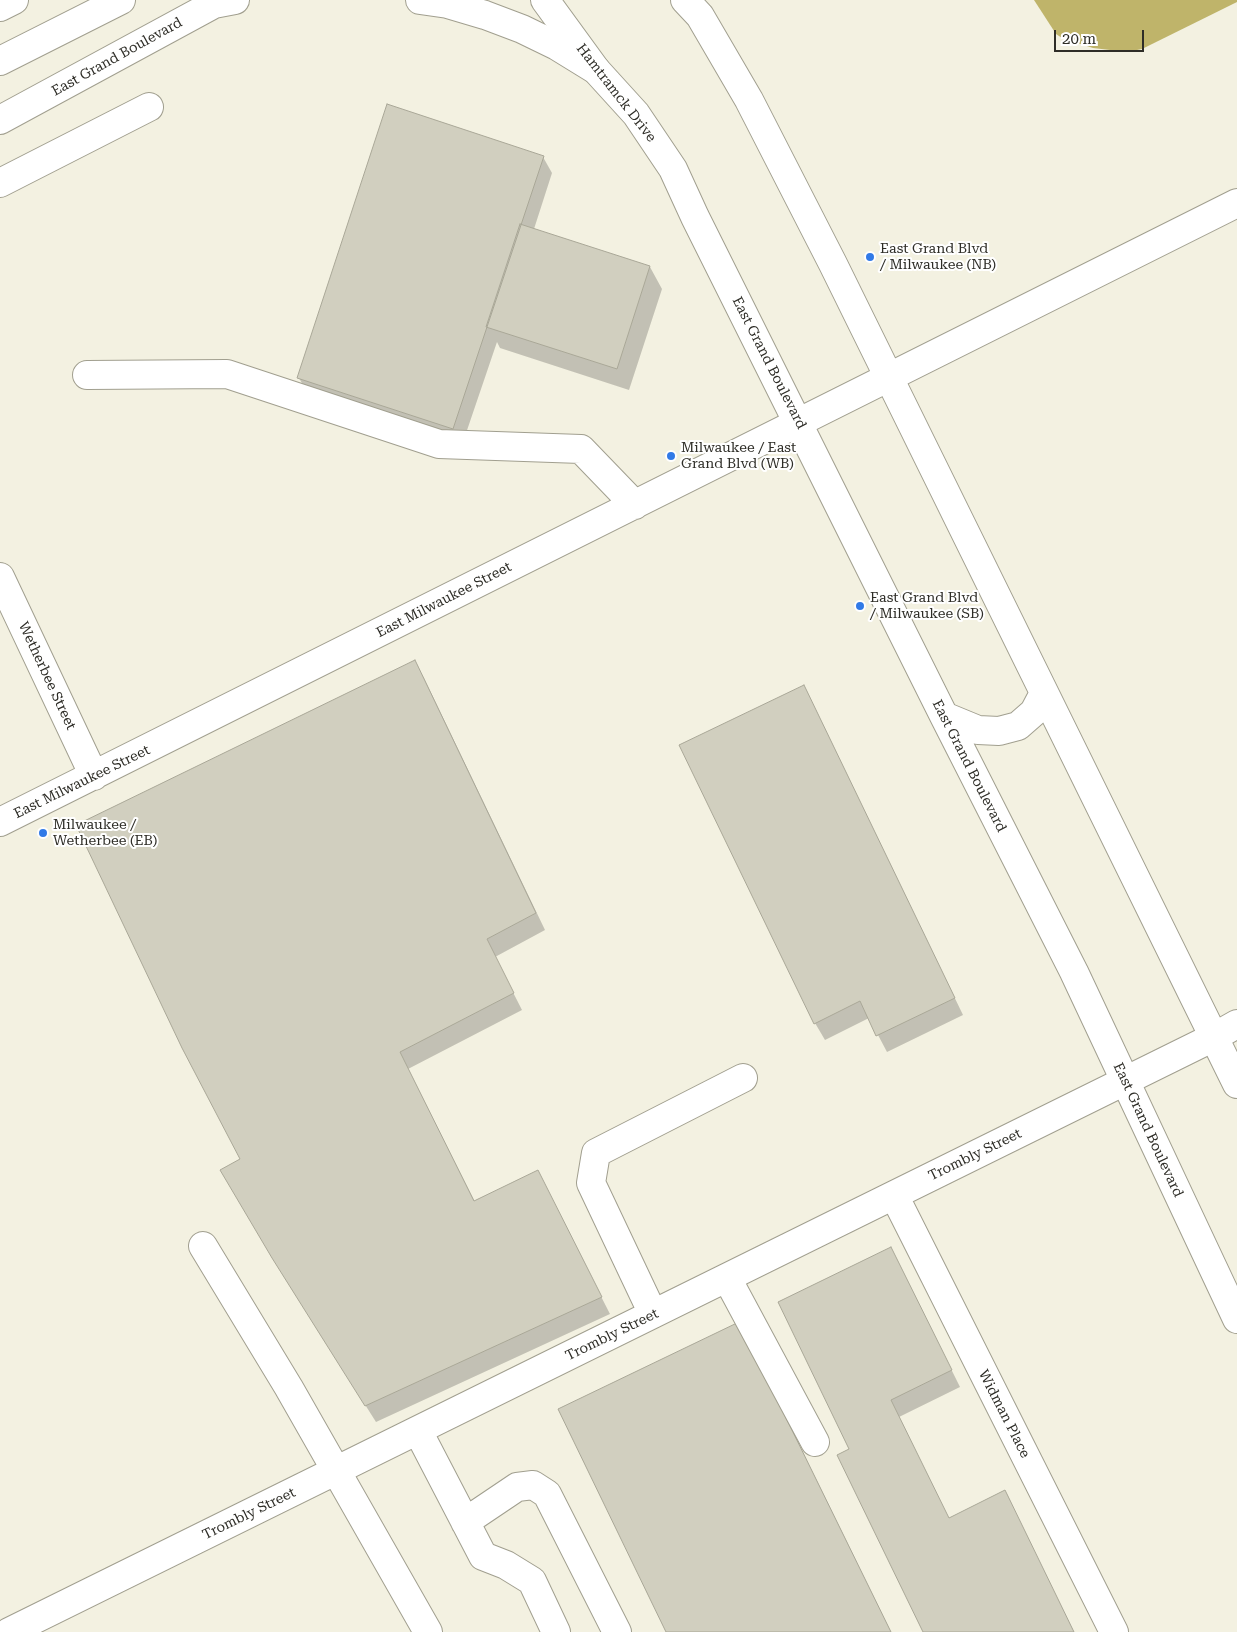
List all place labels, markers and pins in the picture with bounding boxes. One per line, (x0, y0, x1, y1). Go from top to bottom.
place label: East Grand Blvd / Milwaukee (NB) (880, 241, 996, 274)
marker: East Grand Blvd / Milwaukee (NB) (864, 251, 876, 263)
place label: Milwaukee / East Grand Blvd (WB) (681, 440, 796, 472)
marker: Milwaukee / East Grand Blvd (WB) (665, 450, 677, 462)
place label: East Grand Blvd / Milwaukee (SB) (870, 590, 984, 622)
marker: East Grand Blvd / Milwaukee (SB) (854, 600, 866, 612)
place label: Milwaukee / Wetherbee (EB) (53, 817, 157, 850)
marker: Milwaukee / Wetherbee (EB) (37, 827, 49, 839)

